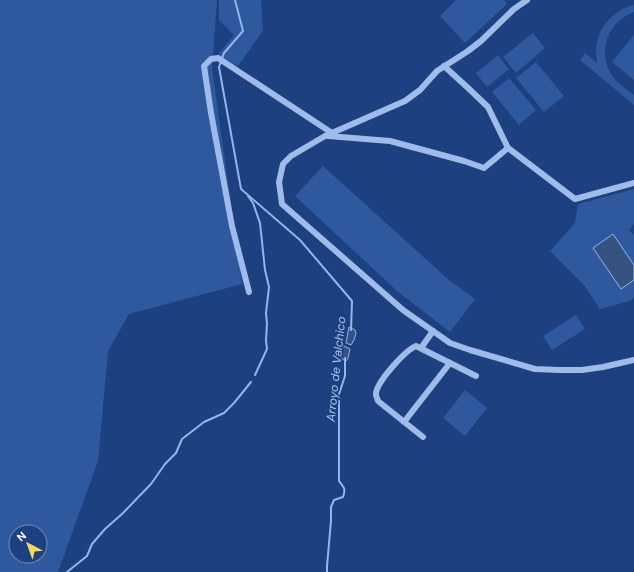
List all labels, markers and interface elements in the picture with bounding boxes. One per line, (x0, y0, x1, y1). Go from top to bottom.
water label: Arroyo de Valchico (322, 316, 349, 423)
north arrow (8, 524, 48, 564)
text: N (14, 529, 29, 544)

